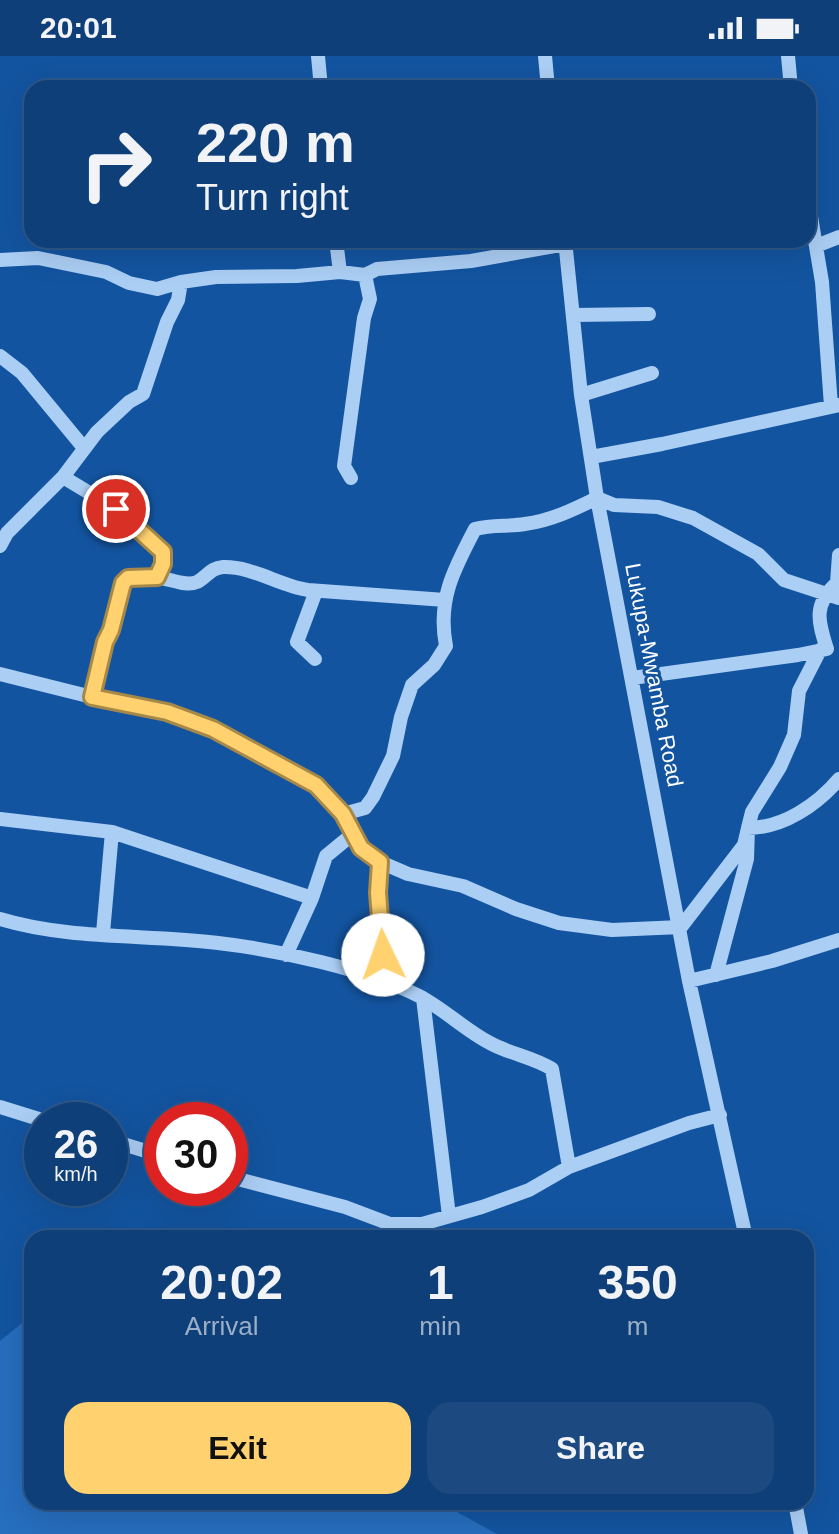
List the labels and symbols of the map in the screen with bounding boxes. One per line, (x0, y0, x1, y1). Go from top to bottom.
pin (82, 475, 150, 543)
street label: Lukupa-Mwamba Road (620, 561, 688, 789)
position arrow (341, 913, 425, 997)
speed limit sign: 30 (144, 1102, 248, 1206)

